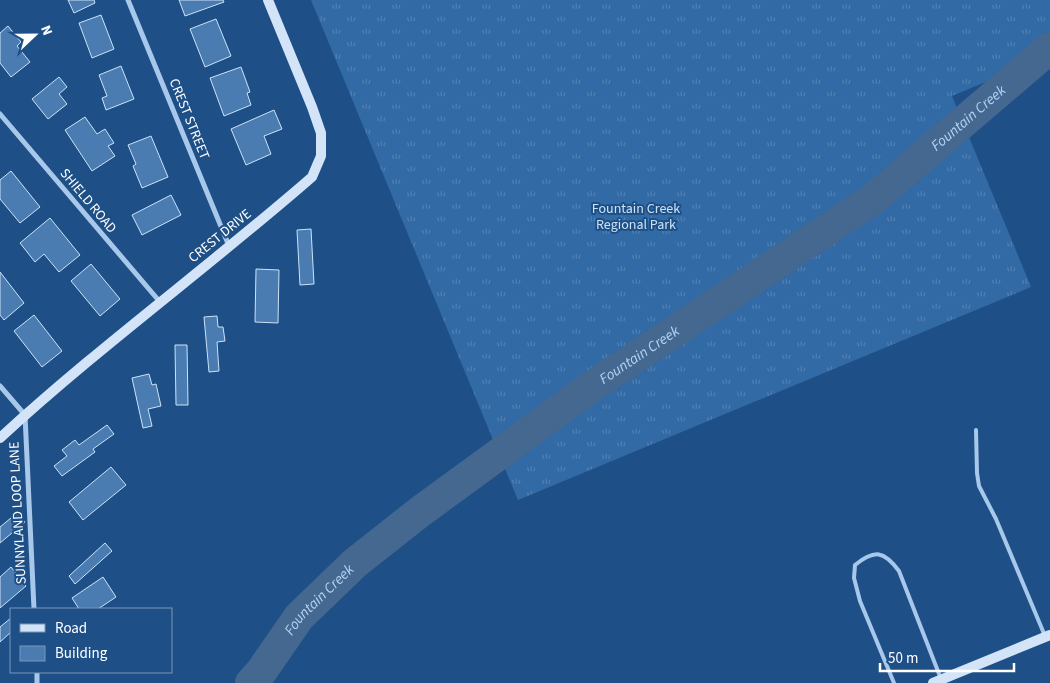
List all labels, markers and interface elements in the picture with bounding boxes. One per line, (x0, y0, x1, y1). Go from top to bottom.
north arrow (10, 10, 60, 60)
text: N (35, 22, 57, 39)
street label: CREST STREET (164, 75, 215, 163)
water label: Fountain Creek (926, 79, 1011, 156)
street label: SHIELD ROAD (55, 164, 121, 238)
park label: Fountain Creek Regional Park (592, 199, 680, 235)
street label: CREST DRIVE (184, 204, 256, 268)
water label: Fountain Creek (595, 320, 684, 389)
street label: SUNNYLAND LOOP LANE (4, 441, 32, 585)
water label: Fountain Creek (279, 559, 359, 639)
legend (10, 608, 172, 673)
text: Road (55, 618, 87, 639)
scale bar (880, 640, 1014, 672)
text: Building (55, 643, 108, 664)
text: 50 m (888, 648, 918, 669)

